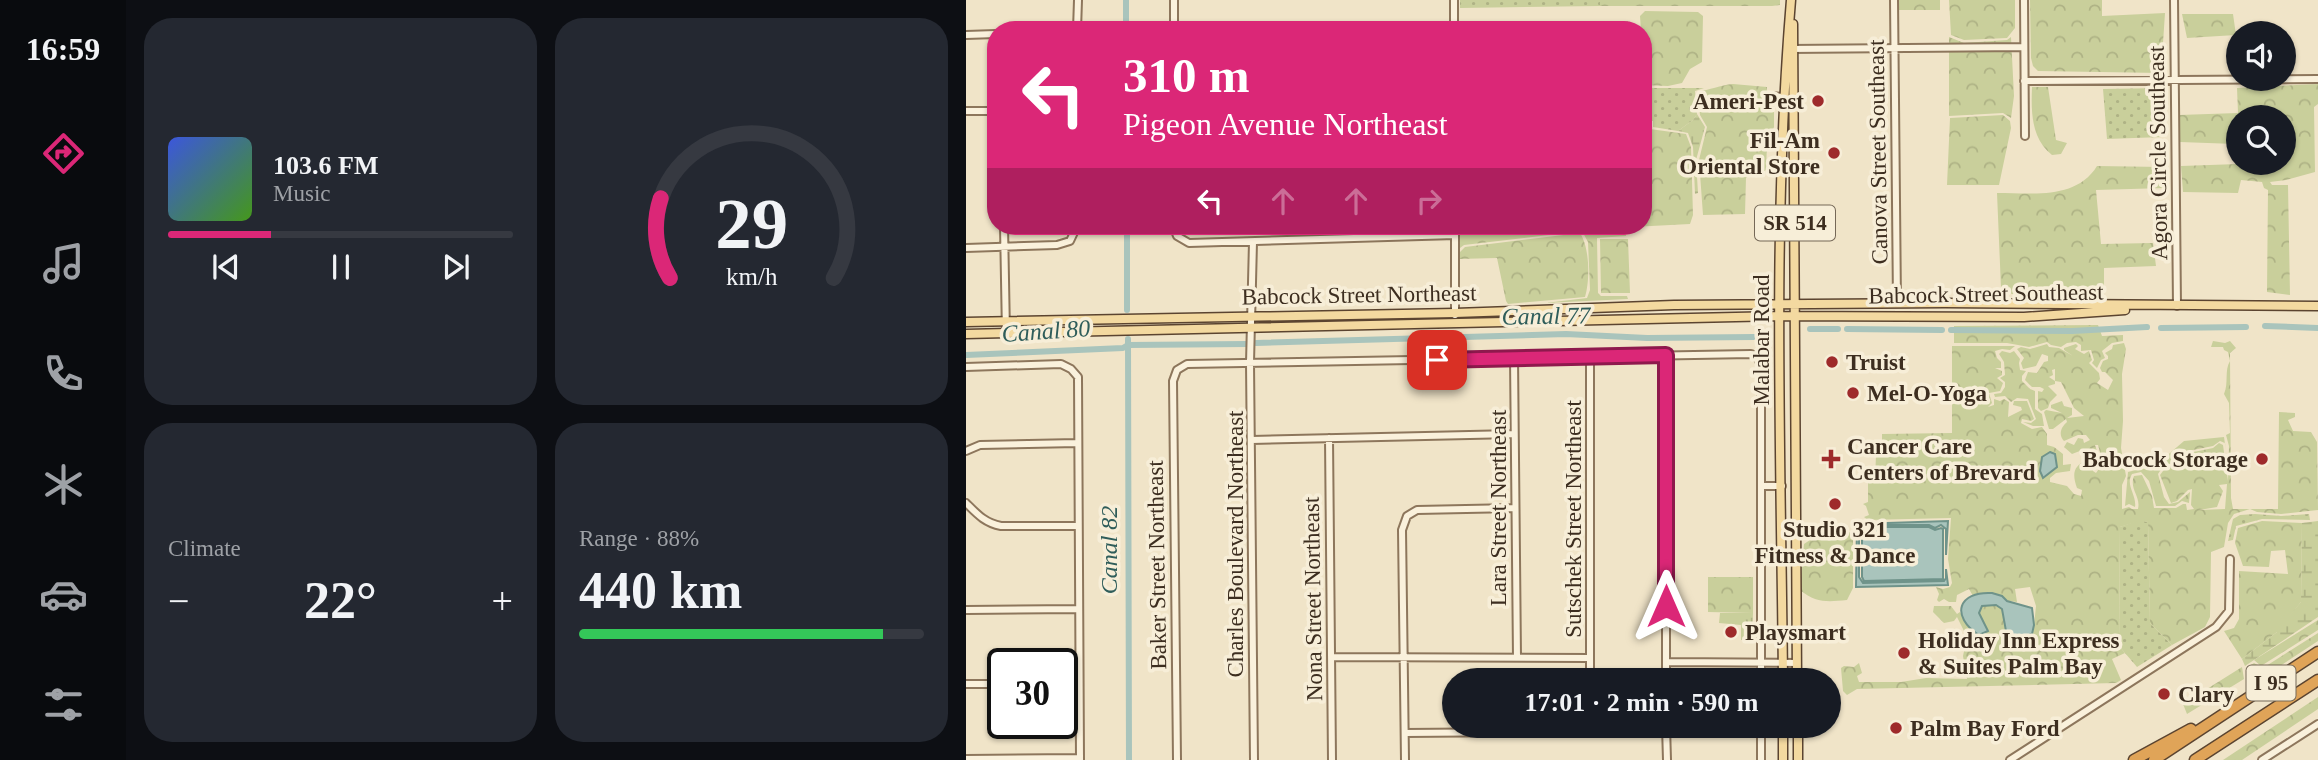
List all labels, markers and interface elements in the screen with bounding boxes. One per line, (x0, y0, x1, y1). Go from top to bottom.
map controls (2226, 21, 2296, 175)
button: sound (2226, 21, 2296, 91)
text: 16:59 (26, 31, 100, 67)
street label: Canova Street Southeast (1864, 39, 1892, 265)
street label: Agora Circle Southeast (2144, 45, 2172, 261)
text: 310 m (1123, 48, 1250, 103)
icon: left (1008, 49, 1099, 140)
place label: Ameri-Pest (1693, 89, 1804, 114)
marker: Ameri-Pest (1810, 93, 1826, 109)
button: search (2226, 105, 2296, 175)
text: Pigeon Avenue Northeast (1123, 106, 1448, 142)
place label: Fil-Am Oriental Store (1679, 128, 1820, 179)
icon: directions (39, 129, 88, 178)
marker: Fil-Am Oriental Store (1826, 145, 1842, 161)
text: 103.6 FM (273, 151, 378, 180)
text: Music (273, 181, 331, 206)
icon: left (1191, 182, 1229, 220)
icon: ahead (1264, 182, 1302, 220)
icon: ahead (1337, 182, 1375, 220)
icon: right (1410, 182, 1448, 220)
text: 29 (715, 183, 788, 264)
road number: SR 514 (1755, 206, 1835, 241)
icon: music (39, 239, 88, 288)
icon: previous (207, 248, 245, 286)
icon: pause (322, 248, 360, 286)
icon: next (437, 248, 475, 286)
text: km/h (726, 263, 778, 290)
street label: Malabar Road (1749, 274, 1774, 405)
street label: Babcock Street Southeast (1868, 279, 2104, 309)
street label: Babcock Street Northeast (1241, 280, 1477, 310)
water label: Canal 77 (1501, 302, 1592, 330)
water label: Canal 80 (1001, 315, 1091, 347)
pin (1407, 330, 1467, 390)
icon: arrive (1418, 341, 1456, 379)
icon: phone (39, 349, 88, 398)
place label: Truist (1846, 350, 1906, 375)
marker: Truist (1824, 354, 1840, 370)
place label: Mel-O-Yoga (1867, 381, 1988, 406)
marker: Mel-O-Yoga (1845, 385, 1861, 401)
street label: Sutschek Street Northeast (1561, 400, 1586, 638)
street label: Lara Street Northeast (1486, 409, 1511, 606)
street label: Charles Boulevard Northeast (1223, 410, 1248, 677)
place label: Cancer Care Centers of Brevard (1847, 434, 2036, 485)
place label: Babcock Storage (2083, 447, 2248, 472)
marker: Cancer Care Centers of Brevard (1821, 449, 1841, 469)
marker: Babcock Storage (2254, 451, 2270, 467)
street label: Baker Street Northeast (1143, 459, 1171, 670)
icon: climate (39, 460, 88, 509)
street label: Nona Street Northeast (1299, 496, 1327, 701)
marker: Studio 321 Fitness & Dance (1827, 496, 1843, 512)
water label: Canal 82 (1096, 506, 1122, 594)
place label: Studio 321 Fitness & Dance (1755, 517, 1915, 568)
text: Range · 88% (579, 526, 699, 551)
text: Climate (168, 536, 241, 561)
text: 440 km (579, 562, 742, 619)
position arrow (1629, 569, 1703, 643)
icon: car (39, 570, 88, 619)
text: 22° (304, 572, 377, 629)
text: − (168, 580, 189, 622)
text: + (492, 580, 513, 622)
place label: Playsmart (1745, 620, 1846, 645)
marker: Playsmart (1723, 624, 1739, 640)
place label: Holiday Inn Express & Suites Palm Bay (1918, 628, 2120, 679)
marker: Holiday Inn Express & Suites Palm Bay (1896, 645, 1912, 661)
speed limit sign: 30 (987, 648, 1078, 739)
road number: I 95 (2246, 666, 2296, 700)
icon: filters (39, 680, 88, 729)
place label: Clary (2178, 682, 2235, 707)
marker: Clary (2156, 686, 2172, 702)
text: 17:01 · 2 min · 590 m (1525, 688, 1759, 717)
place label: Palm Bay Ford (1910, 716, 2060, 741)
marker: Palm Bay Ford (1888, 720, 1904, 736)

